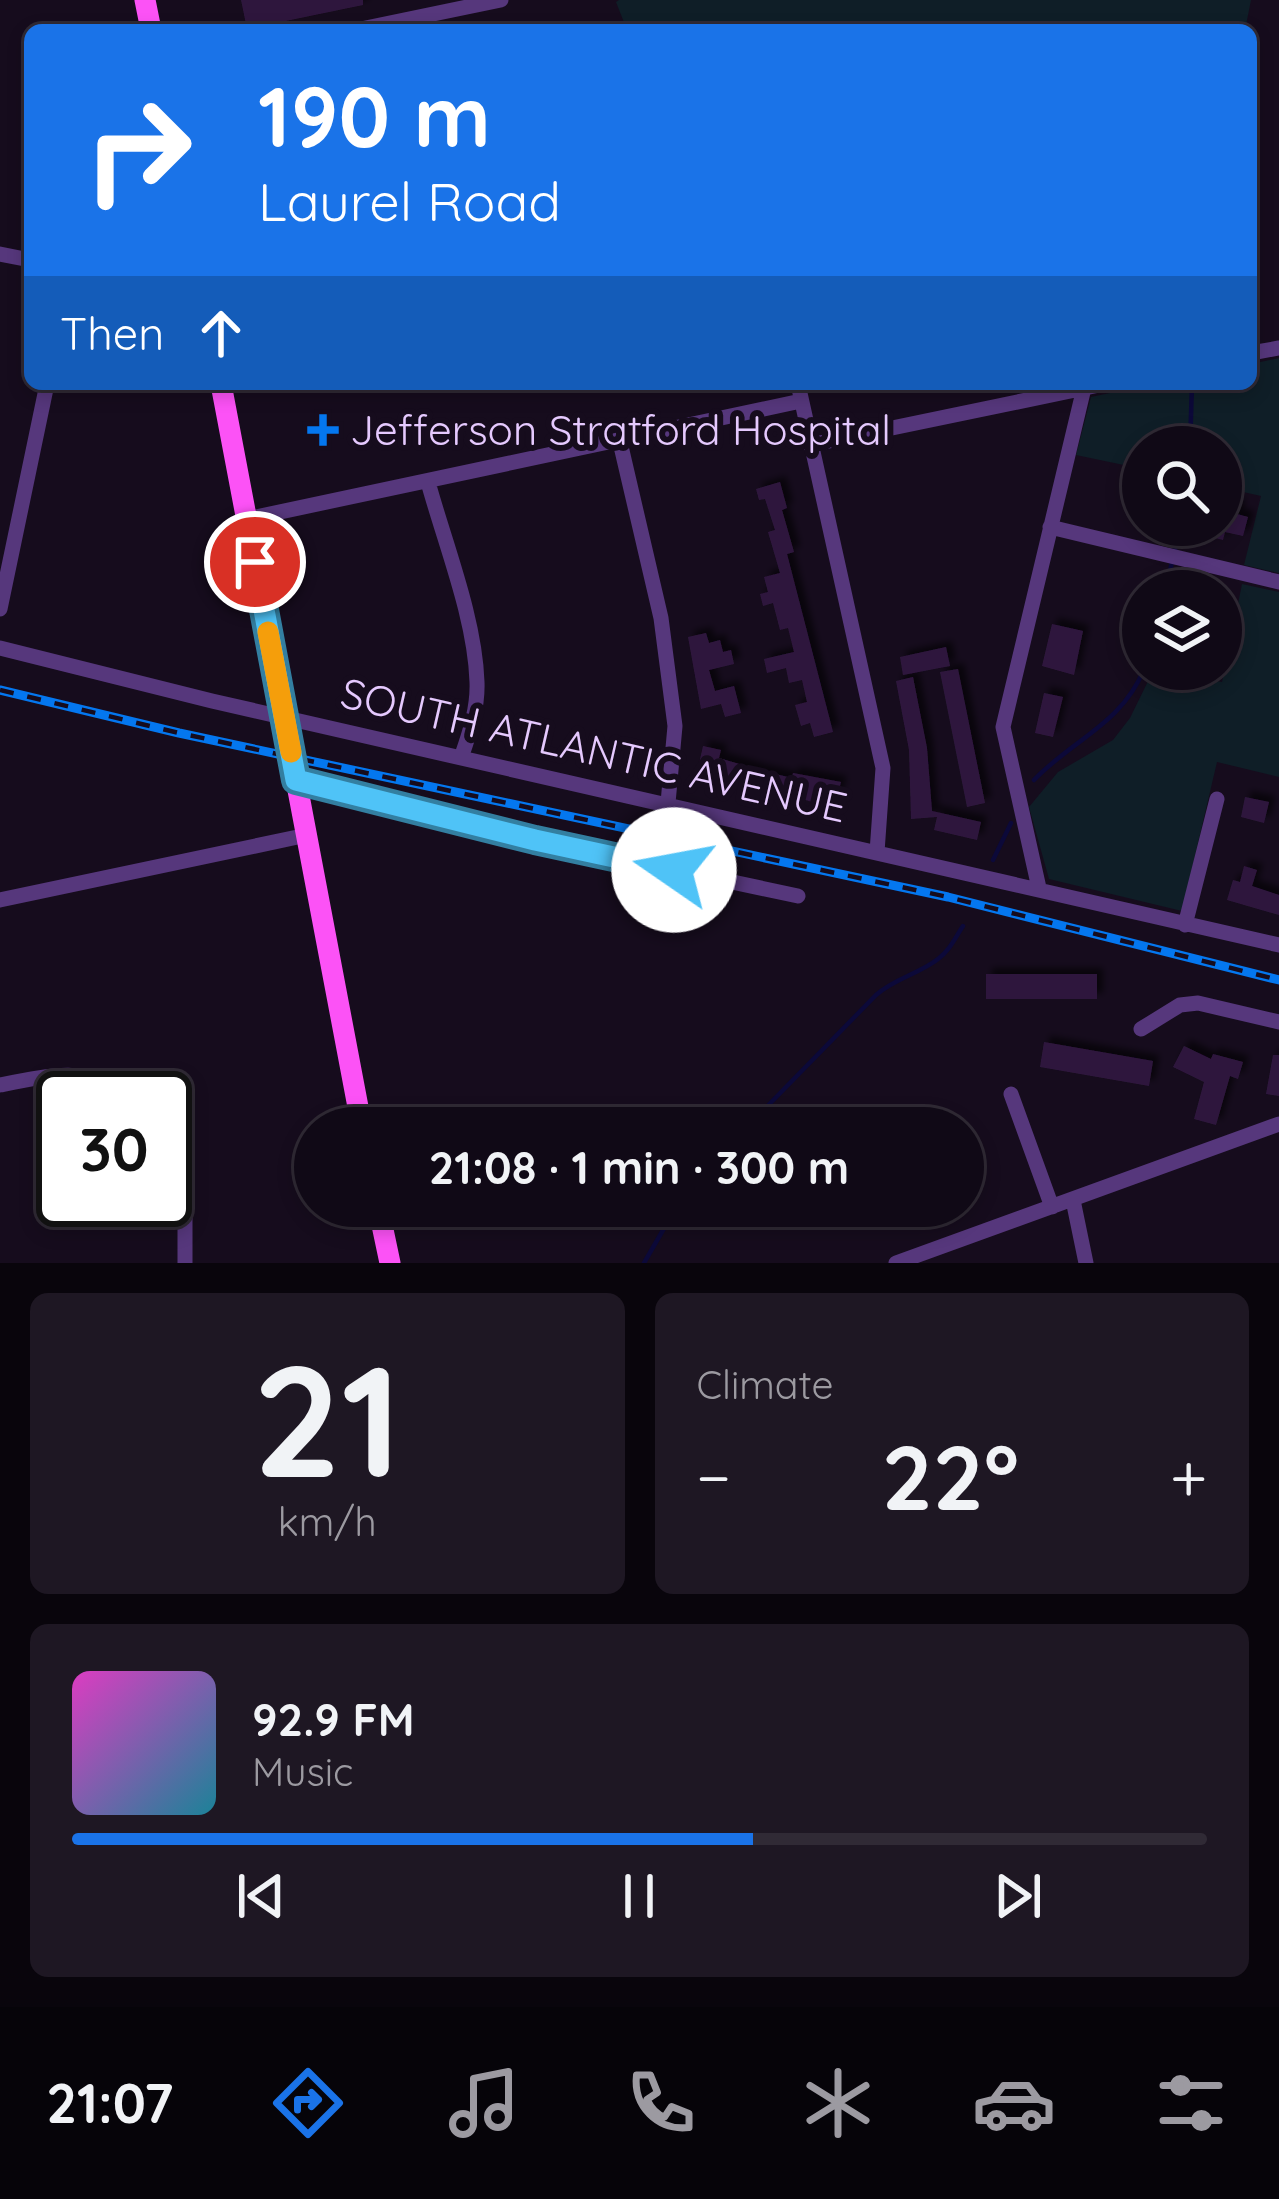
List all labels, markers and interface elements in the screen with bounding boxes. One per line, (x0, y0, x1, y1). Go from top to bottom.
text: 190 m (258, 63, 491, 168)
icon: right (60, 72, 216, 228)
text: Laurel Road (258, 167, 561, 235)
icon: ahead (188, 300, 254, 366)
text: Then (60, 305, 164, 361)
place label: Jefferson Stratford Hospital (350, 403, 891, 456)
marker: Jefferson Stratford Hospital (307, 414, 339, 446)
map controls (1122, 426, 1242, 690)
button: search (1122, 426, 1242, 546)
pin (204, 511, 306, 613)
icon: arrive (222, 529, 288, 595)
button: layers (1122, 570, 1242, 690)
street label: SOUTH ATLANTIC AVENUE (336, 665, 852, 834)
position arrow (611, 807, 737, 933)
speed limit sign: 30 (36, 1071, 192, 1227)
text: 21:08 · 1 min · 300 m (429, 1139, 849, 1195)
text: 21 (253, 1321, 402, 1516)
text: Climate (697, 1360, 834, 1409)
text: 22° (881, 1420, 1019, 1533)
text: − (697, 1435, 731, 1518)
text: + (1170, 1435, 1207, 1518)
text: km/h (278, 1497, 377, 1546)
text: 92.9 FM (252, 1691, 415, 1747)
text: Music (252, 1747, 353, 1796)
icon: previous (228, 1863, 294, 1929)
icon: pause (606, 1863, 672, 1929)
icon: next (985, 1863, 1051, 1929)
icon: directions (266, 2061, 350, 2145)
icon: music (442, 2061, 526, 2145)
icon: phone (619, 2061, 703, 2145)
icon: climate (796, 2061, 880, 2145)
icon: car (972, 2061, 1056, 2145)
icon: filters (1149, 2061, 1233, 2145)
text: 21:07 (46, 2069, 173, 2137)

